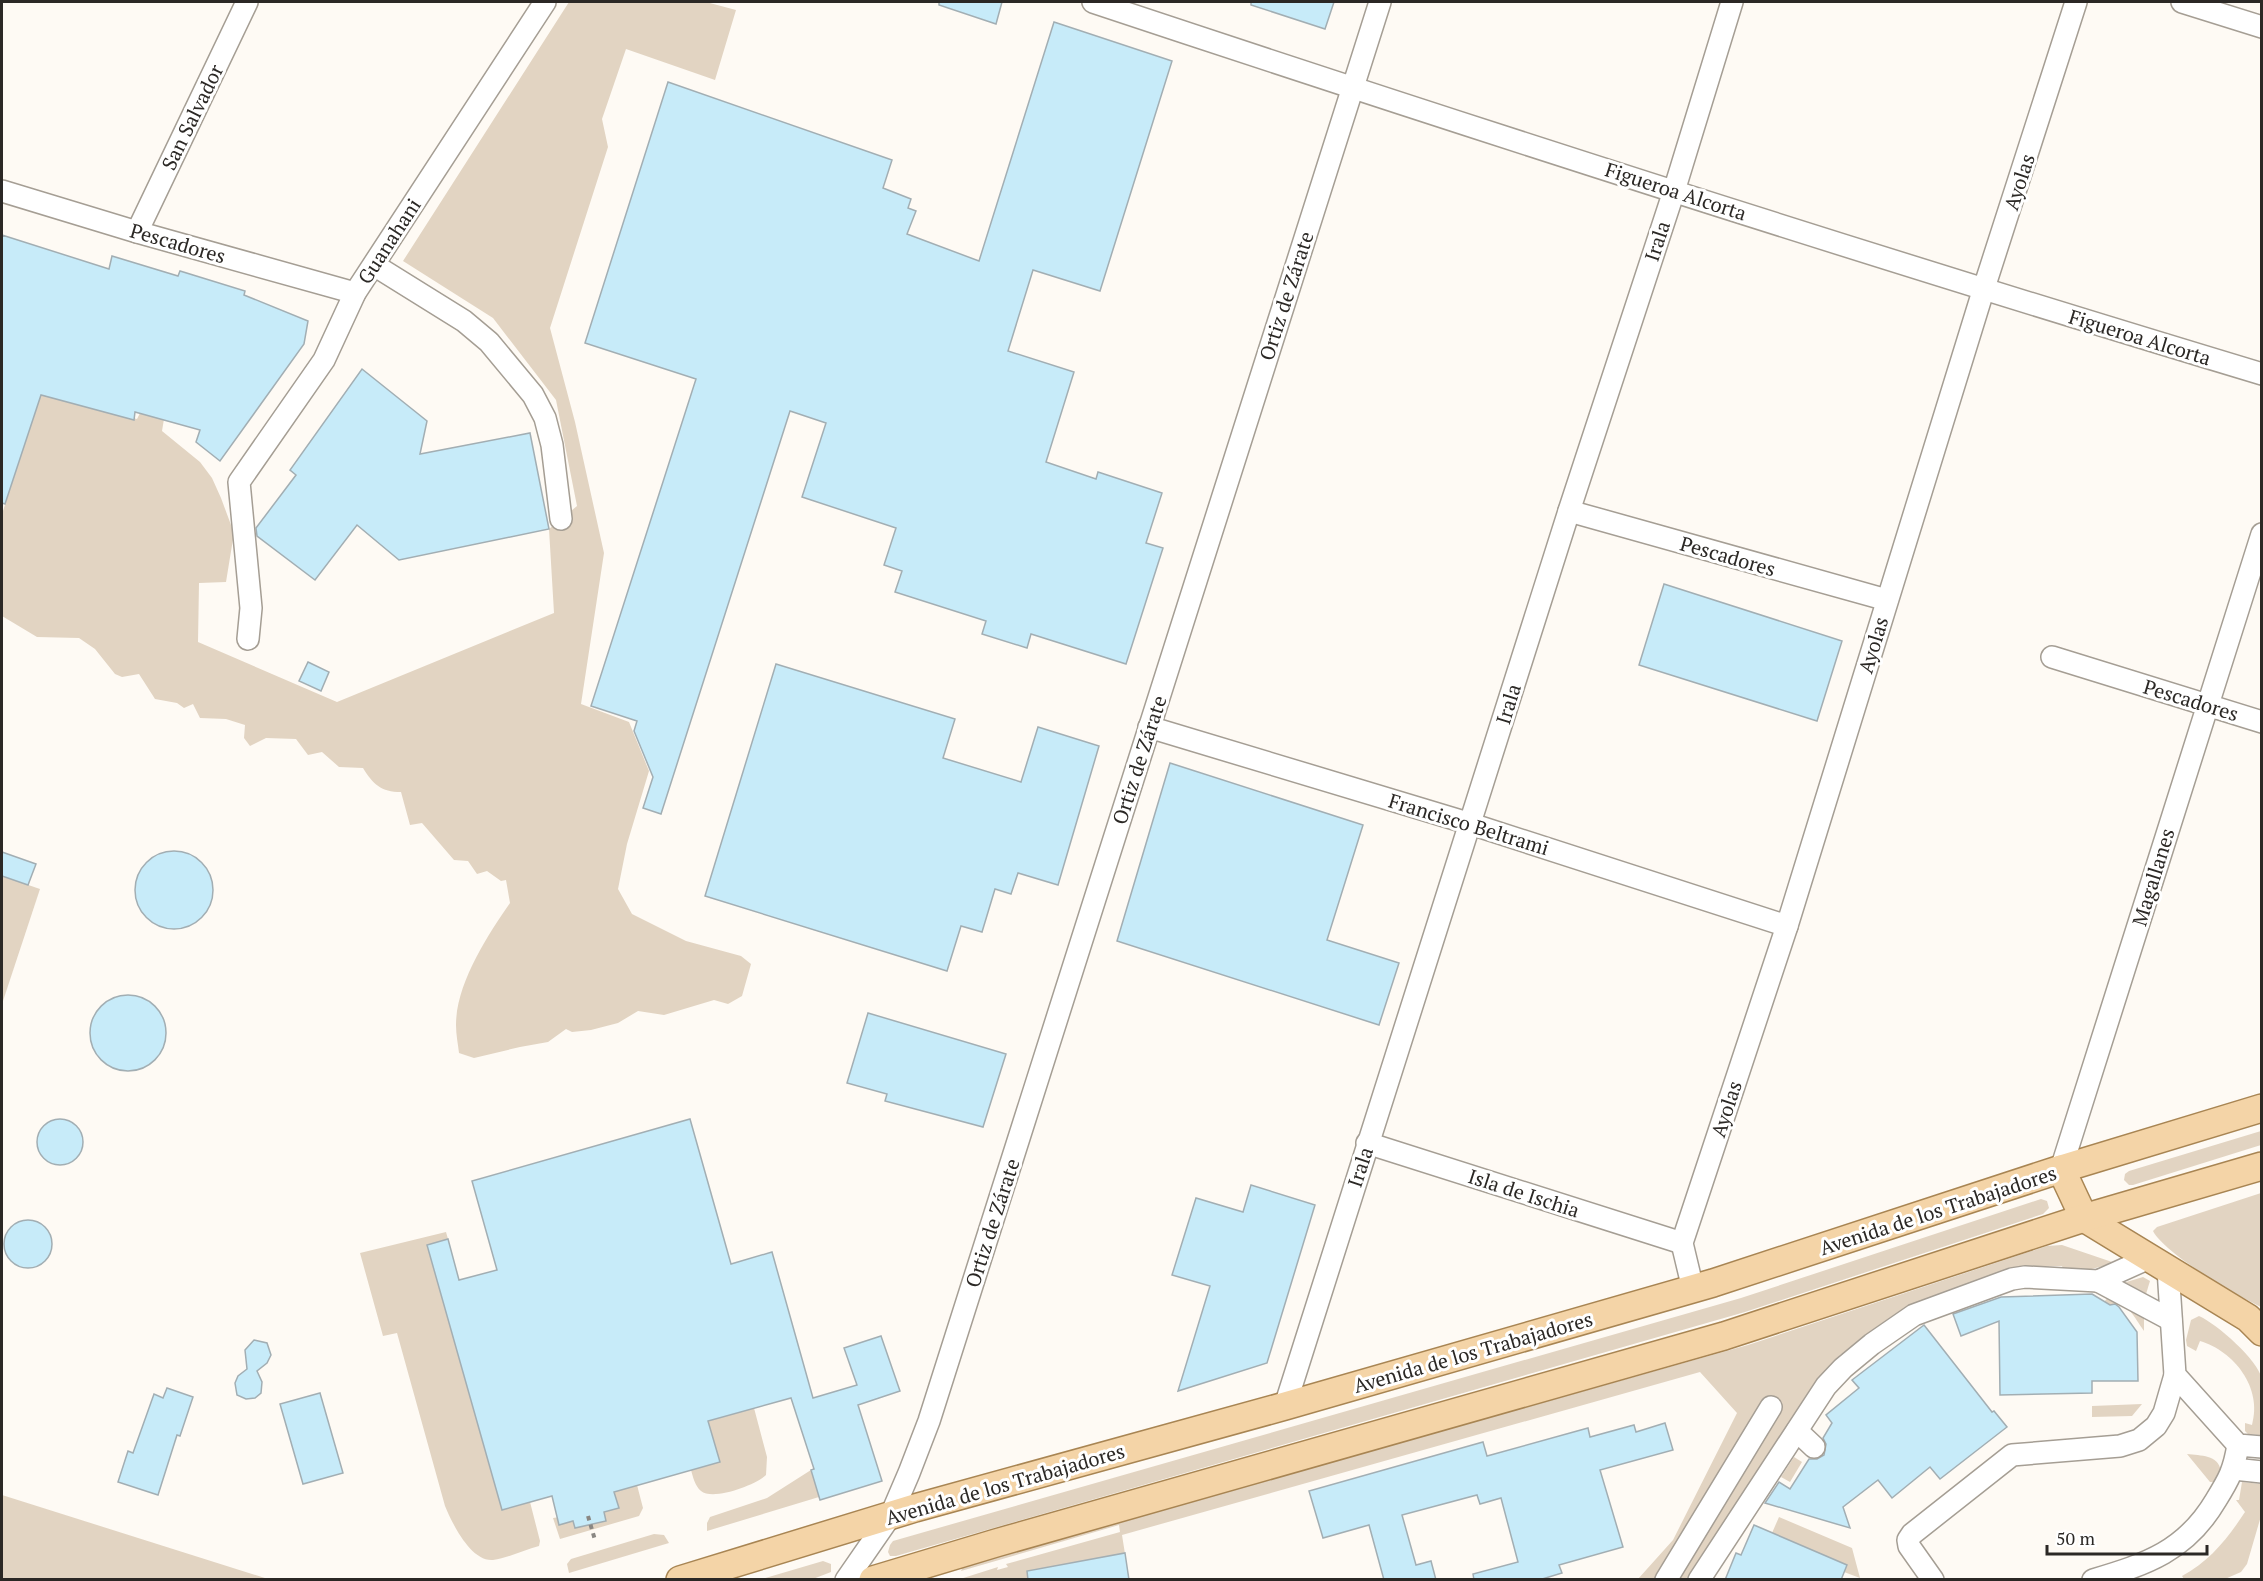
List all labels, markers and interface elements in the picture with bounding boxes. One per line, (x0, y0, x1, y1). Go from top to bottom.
street label: San Salvador (155, 59, 229, 174)
street label: Ayolas (1997, 150, 2041, 214)
street label: Figueroa Alcorta (1602, 155, 1750, 227)
street label: Guanahani (351, 193, 427, 289)
street label: Pescadores (127, 217, 229, 269)
street label: Irala (1638, 217, 1676, 265)
street label: Ortiz de Zárate (1252, 228, 1320, 364)
street label: Figueroa Alcorta (2066, 303, 2214, 371)
street label: Pescadores (1677, 530, 1779, 582)
street label: Ayolas (1852, 613, 1894, 677)
street label: Pescadores (2140, 673, 2242, 727)
street label: Irala (1489, 680, 1527, 728)
street label: Ortiz de Zárate (1105, 692, 1173, 828)
street label: Francisco Beltrami (1386, 787, 1552, 861)
street label: Magallanes (2125, 825, 2181, 929)
street label: Ayolas (1704, 1077, 1748, 1141)
street label: Irala (1341, 1143, 1379, 1191)
street label: Ortiz de Zárate (958, 1155, 1026, 1291)
street label: Avenida de los Trabajadores (1816, 1159, 2060, 1261)
street label: Isla de Ischia (1465, 1162, 1583, 1224)
street label: Avenida de los Trabajadores (1350, 1305, 1596, 1399)
street label: Avenida de los Trabajadores (882, 1437, 1128, 1531)
scale bar (2047, 1518, 2208, 1556)
text: 50 m (2056, 1526, 2096, 1550)

